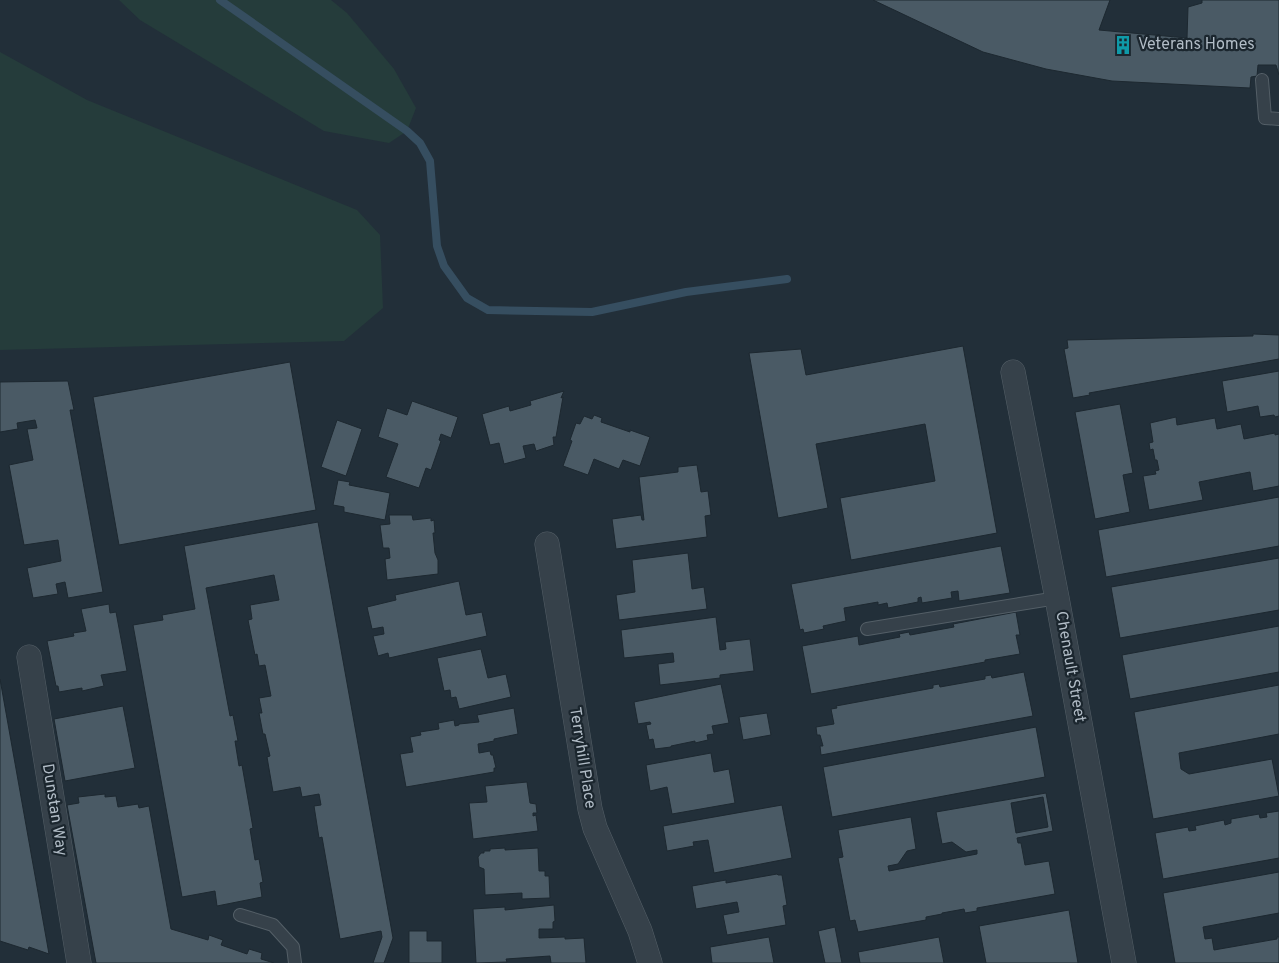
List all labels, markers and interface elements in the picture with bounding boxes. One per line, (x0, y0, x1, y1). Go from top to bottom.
building icon: Veterans Homes (1112, 34, 1134, 56)
place label: Veterans Homes (1138, 35, 1255, 55)
street label: Chenault Street (1050, 610, 1090, 724)
street label: Terryhill Place (564, 706, 600, 810)
street label: Dunstan Way (37, 762, 71, 858)

